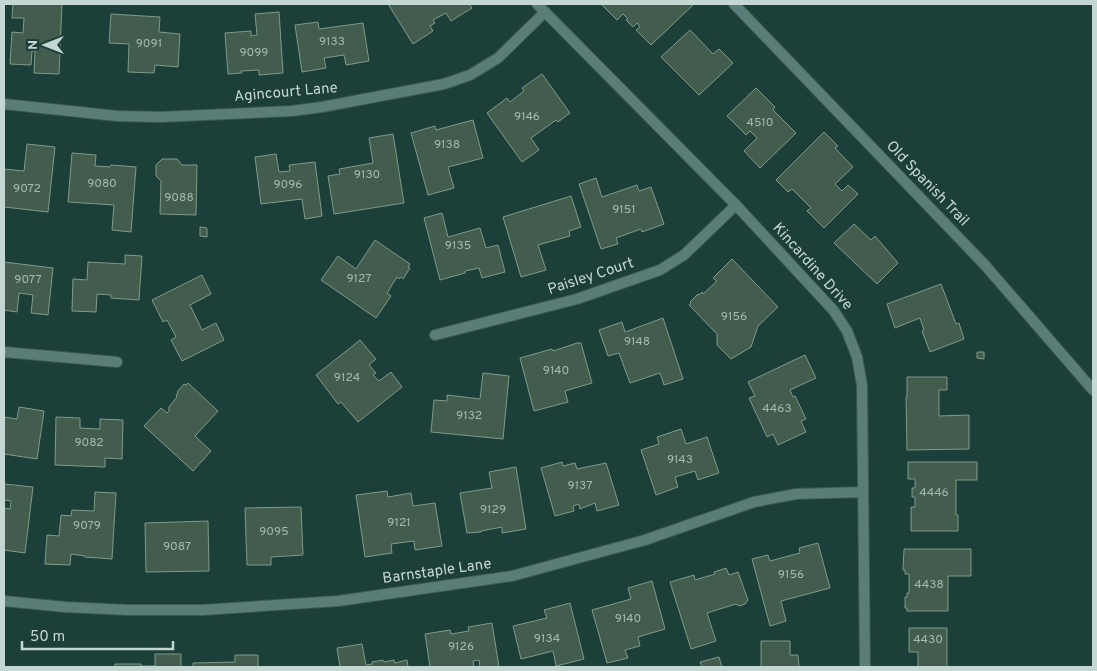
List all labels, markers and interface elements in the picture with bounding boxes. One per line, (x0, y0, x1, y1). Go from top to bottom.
north arrow (20, 20, 70, 70)
house number: 9133 (319, 34, 345, 50)
house number: 9091 (136, 36, 162, 52)
text: N (25, 40, 42, 50)
house number: 9099 (239, 45, 269, 61)
street label: Agincourt Lane (233, 79, 339, 107)
house number: 9146 (514, 109, 540, 125)
house number: 4510 (746, 115, 774, 131)
house number: 9138 (434, 137, 460, 153)
street label: Old Spanish Trail (881, 137, 973, 231)
house number: 9130 (354, 167, 380, 183)
house number: 9080 (87, 176, 117, 192)
house number: 9096 (273, 177, 303, 193)
house number: 9072 (13, 181, 41, 197)
house number: 9088 (164, 190, 194, 206)
house number: 9151 (612, 202, 636, 218)
street label: Kincardine Drive (768, 219, 856, 315)
house number: 9135 (445, 238, 471, 254)
street label: Paisley Court (546, 254, 636, 300)
house number: 9127 (346, 271, 372, 287)
house number: 9077 (14, 272, 42, 288)
house number: 9156 (721, 309, 747, 325)
house number: 9148 (624, 334, 650, 350)
house number: 9140 (543, 363, 569, 379)
house number: 9124 (334, 370, 360, 386)
house number: 4463 (762, 401, 792, 417)
house number: 9132 (456, 408, 482, 424)
house number: 9082 (74, 435, 104, 451)
house number: 9143 (667, 452, 693, 468)
house number: 9137 (567, 478, 593, 494)
house number: 4446 (919, 485, 949, 501)
house number: 9129 (480, 502, 506, 518)
house number: 9121 (387, 515, 411, 531)
house number: 9079 (73, 518, 101, 534)
house number: 9095 (259, 524, 289, 540)
house number: 9087 (163, 539, 191, 555)
street label: Barnstaple Lane (381, 555, 493, 589)
house number: 9156 (778, 567, 804, 583)
house number: 4438 (914, 577, 944, 593)
house number: 9140 (615, 611, 641, 627)
scale bar (22, 618, 174, 650)
text: 50 m (30, 628, 65, 647)
house number: 9134 (534, 631, 560, 647)
house number: 4430 (913, 632, 943, 648)
house number: 9126 (448, 639, 474, 655)

